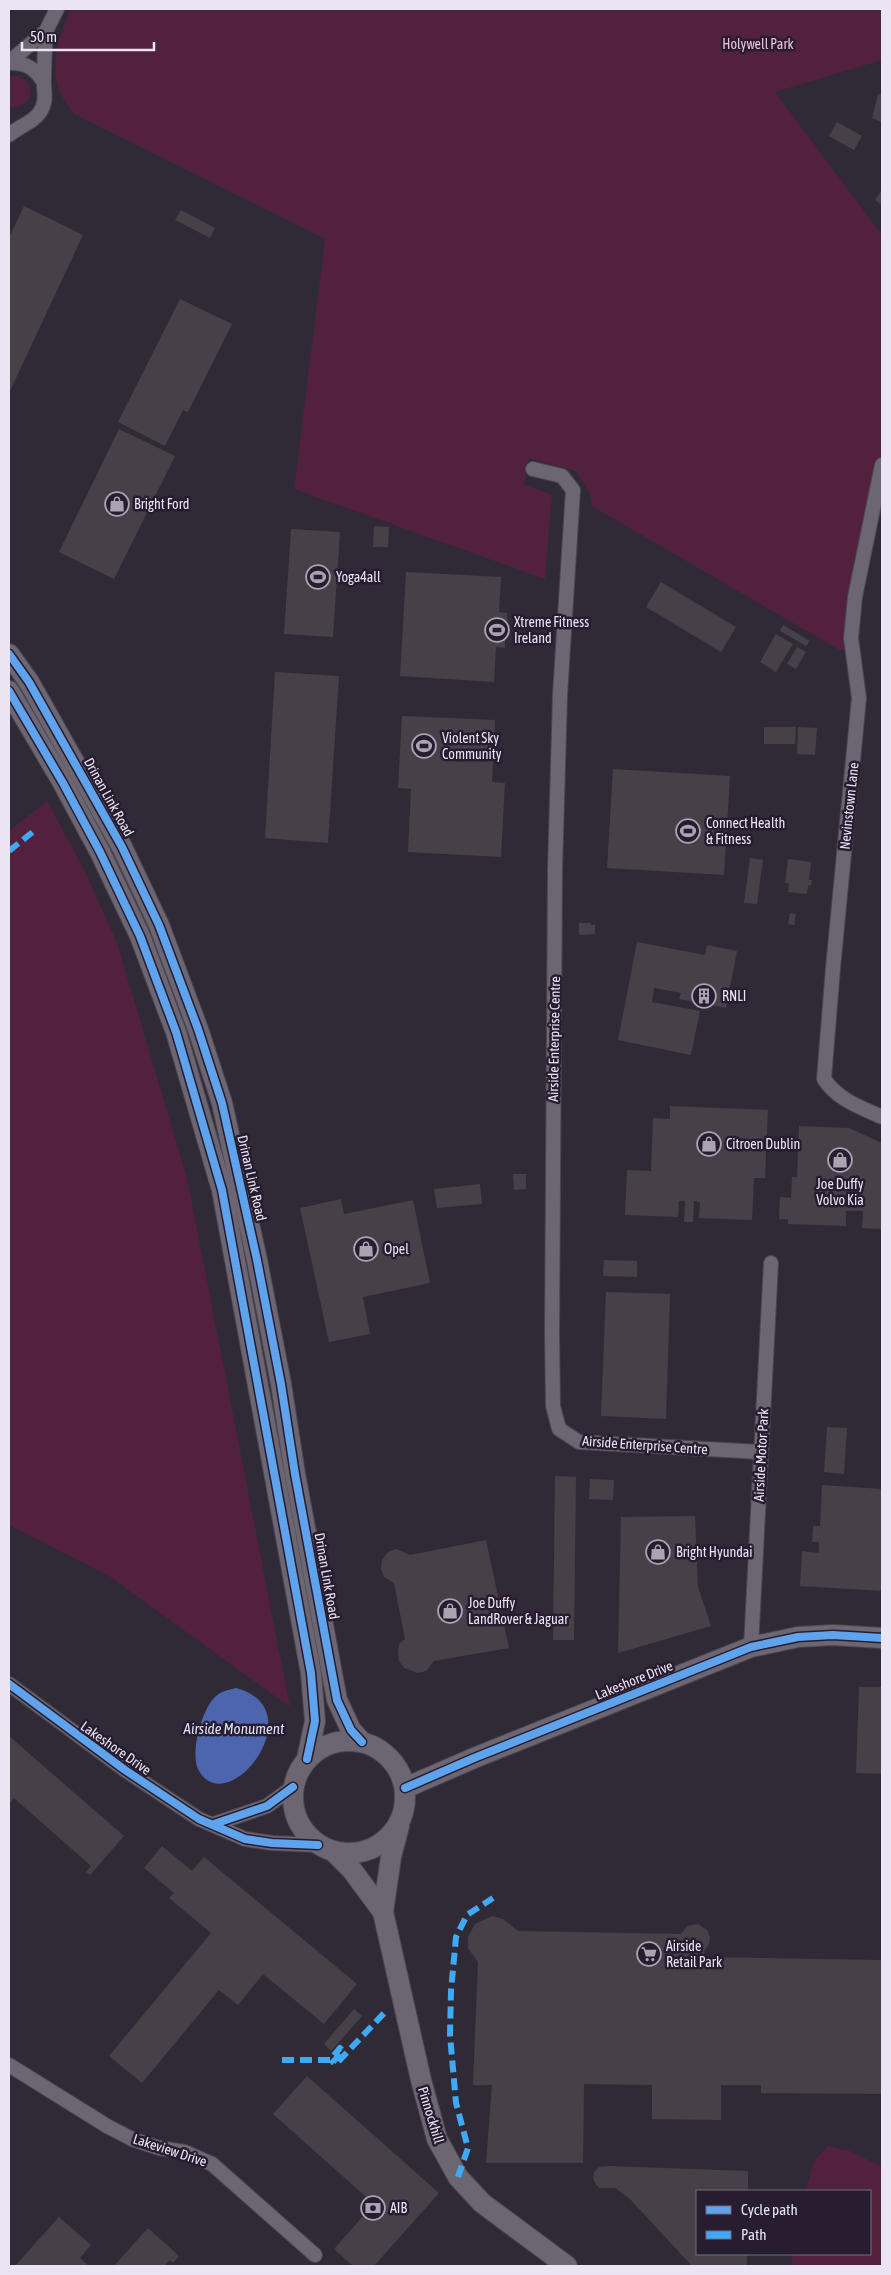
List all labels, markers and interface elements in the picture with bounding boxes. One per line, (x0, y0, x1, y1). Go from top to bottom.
scale bar (22, 20, 155, 52)
text: 50 m (30, 28, 57, 45)
park label: Holywell Park (722, 36, 794, 52)
shop icon: Bright Ford (104, 491, 130, 517)
place label: Bright Ford (134, 496, 189, 512)
sports icon: Yoga4all (305, 564, 331, 590)
place label: Yoga4all (336, 569, 381, 585)
place label: Xtreme Fitness Ireland (514, 614, 589, 646)
sports icon: Xtreme Fitness Ireland (484, 617, 510, 643)
place label: Violent Sky Community (442, 730, 502, 762)
sports icon: Violent Sky Community (411, 733, 437, 759)
street label: Drinan Link Road (81, 755, 137, 839)
street label: Nevinstown Lane (836, 762, 862, 850)
place label: Connect Health & Fitness (706, 815, 785, 847)
sports icon: Connect Health & Fitness (675, 818, 701, 844)
street label: Airside Enterprise Centre (545, 976, 563, 1102)
building icon: RNLI (691, 983, 717, 1009)
place label: RNLI (722, 988, 746, 1004)
shop icon: Citroen Dublin (696, 1131, 722, 1157)
street label: Drinan Link Road (234, 1134, 270, 1222)
place label: Citroen Dublin (726, 1136, 800, 1152)
shop icon: Joe Duffy Volvo Kia (827, 1147, 853, 1173)
place label: Joe Duffy Volvo Kia (816, 1176, 864, 1208)
shop icon: Opel (353, 1236, 379, 1262)
place label: Opel (384, 1241, 409, 1257)
street label: Airside Motor Park (751, 1408, 771, 1502)
street label: Airside Enterprise Centre (582, 1433, 708, 1457)
street label: Drinan Link Road (312, 1532, 342, 1620)
shop icon: Bright Hyundai (645, 1539, 671, 1565)
place label: Bright Hyundai (676, 1544, 753, 1560)
place label: Joe Duffy LandRover & Jaguar (468, 1595, 569, 1627)
shop icon: Joe Duffy LandRover & Jaguar (437, 1598, 463, 1624)
street label: Lakeshore Drive (593, 1657, 675, 1703)
street label: Lakeshore Drive (78, 1718, 154, 1778)
water label: Airside Monument (183, 1720, 285, 1737)
place label: Airside Retail Park (666, 1938, 722, 1970)
supermarket icon: Airside Retail Park (636, 1941, 662, 1967)
street label: Pinnockhill (415, 2085, 447, 2146)
street label: Lakeview Drive (131, 2131, 209, 2169)
legend (696, 2190, 871, 2255)
bank icon: AIB (360, 2195, 386, 2221)
place label: AIB (390, 2200, 407, 2216)
text: Cycle path (741, 2201, 798, 2218)
text: Path (741, 2226, 767, 2243)

